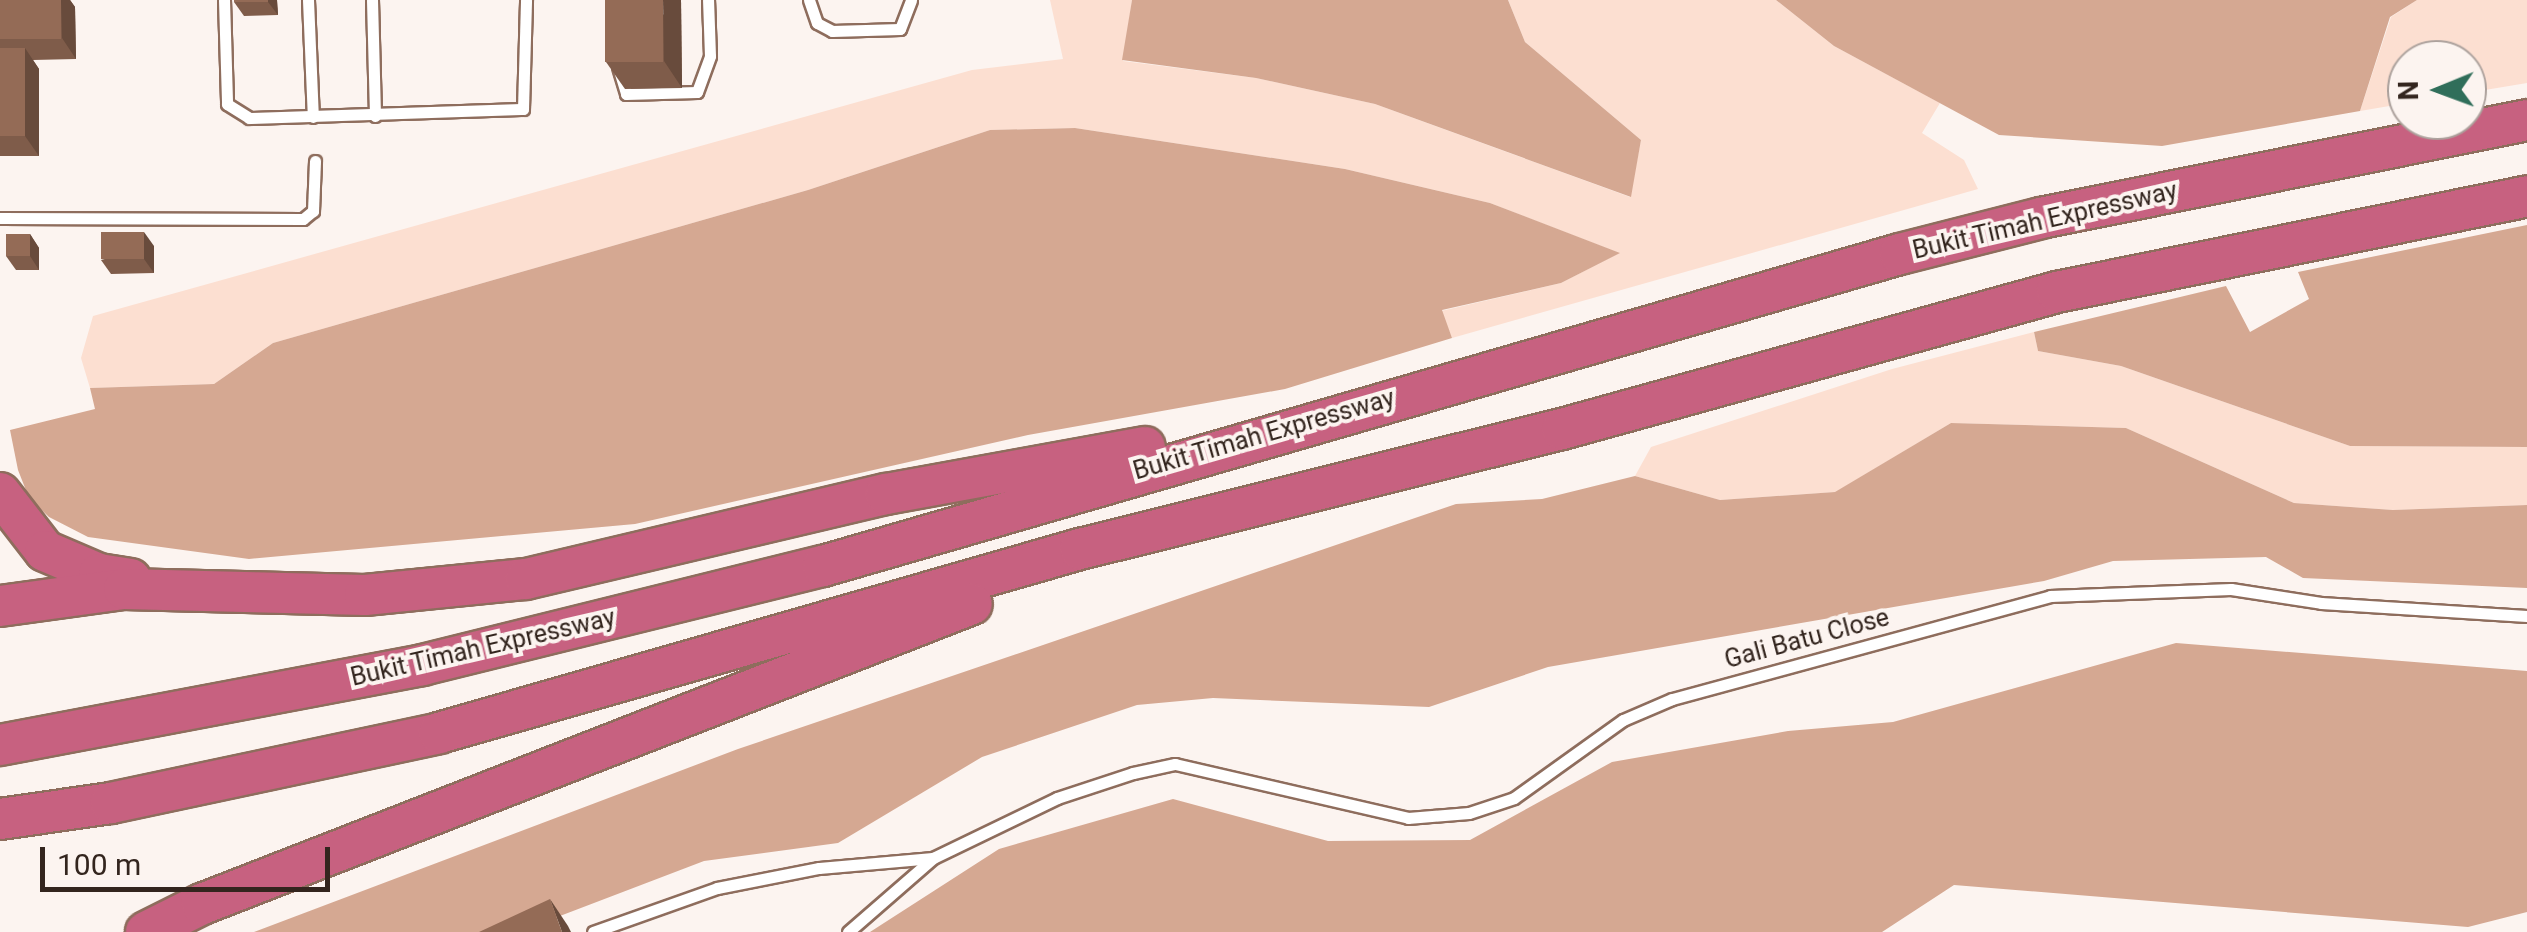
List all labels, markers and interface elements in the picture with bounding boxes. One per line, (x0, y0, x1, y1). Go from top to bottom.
north arrow (2387, 40, 2487, 140)
text: N (2392, 80, 2425, 101)
street label: Bukit Timah Expressway (1910, 176, 2180, 266)
street label: Bukit Timah Expressway (1130, 383, 1398, 487)
street label: Bukit Timah Expressway (348, 603, 618, 693)
street label: Gali Batu Close (1721, 603, 1893, 675)
scale bar (45, 827, 335, 889)
text: 100 m (57, 847, 141, 882)

